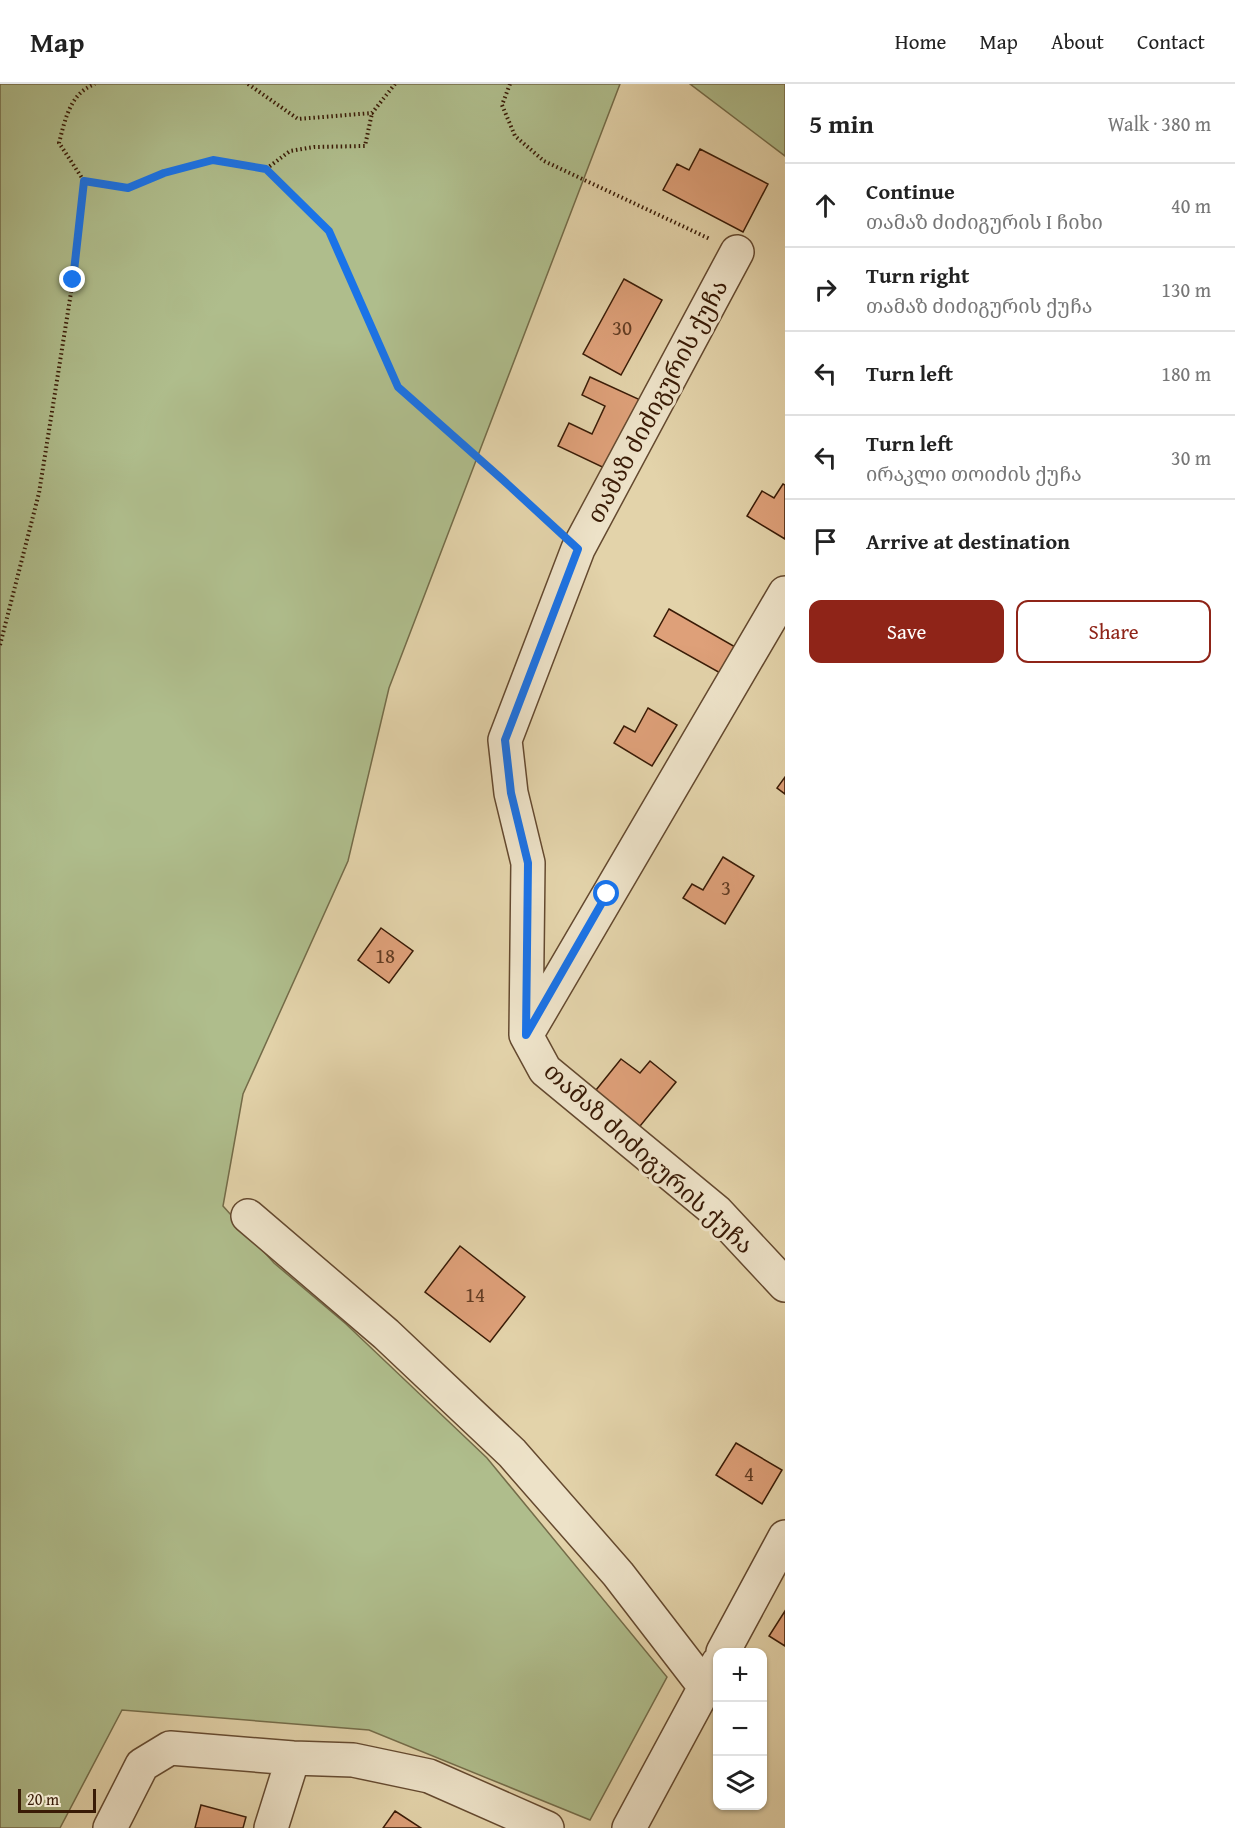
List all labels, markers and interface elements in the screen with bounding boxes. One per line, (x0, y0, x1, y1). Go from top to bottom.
text: Map (30, 21, 84, 62)
text: Home (895, 26, 946, 57)
text: Map (979, 26, 1018, 57)
text: About (1051, 26, 1104, 57)
text: Contact (1137, 26, 1205, 57)
text: 5 min (809, 104, 874, 143)
text: Walk · 380 m (1108, 109, 1211, 138)
text: Continue (866, 175, 955, 207)
icon: ahead (809, 189, 842, 222)
text: 40 m (1171, 191, 1211, 220)
text: თამაზ ძიძიგურის I ჩიხი (866, 207, 1103, 236)
text: Turn right (866, 259, 969, 291)
route end (59, 266, 85, 292)
street label: თამაზ ძიძიგურის ქუჩა (578, 273, 736, 529)
icon: right (809, 273, 842, 306)
text: 130 m (1161, 275, 1211, 304)
text: თამაზ ძიძიგურის ქუჩა (866, 291, 1092, 320)
house number: 30 (612, 312, 632, 343)
icon: left (809, 357, 842, 390)
text: Turn left (866, 357, 953, 389)
text: 180 m (1161, 359, 1211, 388)
text: Turn left (866, 427, 953, 459)
icon: left (809, 441, 842, 474)
text: 30 m (1171, 443, 1211, 472)
text: ირაკლი თოიძის ქუჩა (866, 459, 1082, 488)
icon: arrive (809, 525, 842, 558)
text: Arrive at destination (866, 525, 1070, 557)
button: Save (809, 600, 1004, 663)
button: Share (1016, 600, 1211, 663)
house number: 3 (721, 872, 731, 903)
route start (593, 880, 619, 906)
house number: 18 (375, 940, 395, 971)
street label: თამაზ ძიძიგურის ქუჩა (536, 1054, 762, 1262)
house number: 14 (465, 1279, 485, 1310)
house number: 4 (744, 1458, 754, 1489)
map controls (713, 1648, 767, 1810)
button: + (713, 1648, 767, 1702)
button: − (713, 1702, 767, 1756)
button: layers (713, 1756, 767, 1810)
scale bar (18, 1786, 96, 1814)
text: 20 m (27, 1787, 59, 1811)

